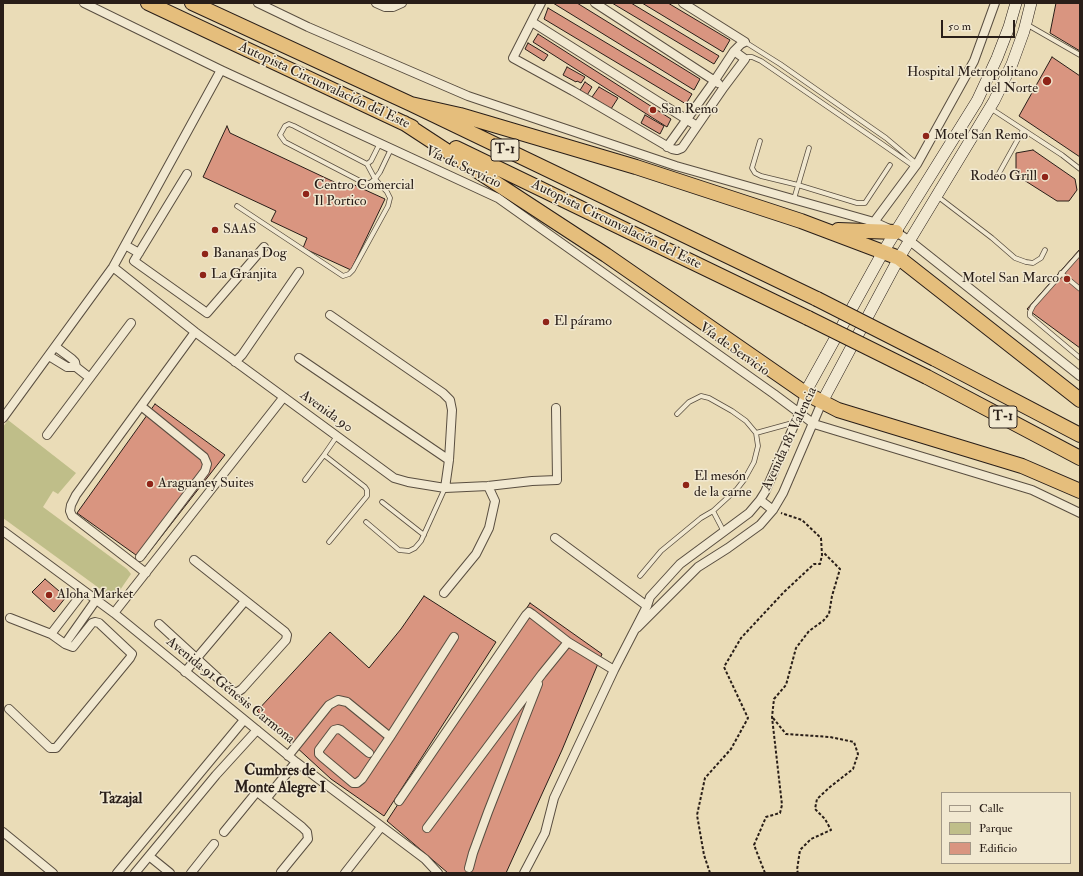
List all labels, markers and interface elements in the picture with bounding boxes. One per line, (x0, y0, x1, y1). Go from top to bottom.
scale bar (943, 12, 1017, 38)
text: 50 m (948, 19, 971, 34)
street label: Autopista Circunvalación del Este (236, 39, 412, 133)
place label: Hospital Metropolitano del Norte (907, 65, 1038, 98)
marker: Hospital Metropolitano del Norte (1041, 75, 1053, 87)
place label: San Remo (661, 102, 718, 118)
marker: San Remo (648, 105, 658, 115)
place label: Motel San Remo (934, 128, 1028, 144)
marker: Motel San Remo (921, 131, 931, 141)
road number: T-1 (491, 139, 519, 161)
street label: Vía de Servicio (422, 143, 504, 193)
place label: Rodeo Grill (970, 169, 1037, 185)
marker: Rodeo Grill (1040, 172, 1050, 182)
street label: Autopista Circunvalación del Este (528, 176, 704, 274)
place label: Centro Comercial Il Portico (314, 178, 414, 210)
marker: Centro Comercial Il Portico (301, 189, 311, 199)
place label: SAAS (223, 222, 256, 238)
marker: SAAS (210, 225, 220, 235)
place label: Bananas Dog (213, 246, 287, 262)
marker: Bananas Dog (200, 249, 210, 259)
place label: La Granjita (211, 267, 277, 283)
marker: La Granjita (198, 270, 208, 280)
place label: Motel San Marco (962, 271, 1059, 287)
marker: Motel San Marco (1062, 274, 1072, 284)
place label: El páramo (554, 314, 612, 330)
marker: El páramo (541, 317, 551, 327)
street label: Vía de Servicio (696, 320, 772, 380)
street label: Avenida 181 Valencia (759, 384, 821, 494)
street label: Avenida 90 (296, 387, 356, 437)
road number: T-1 (989, 406, 1017, 428)
place label: El mesón de la carne (694, 469, 752, 502)
place label: Araguaney Suites (158, 476, 254, 492)
marker: Araguaney Suites (145, 479, 155, 489)
marker: El mesón de la carne (681, 480, 691, 490)
place label: Aloha Market (57, 587, 133, 603)
marker: Aloha Market (44, 590, 54, 600)
street label: Avenida 91 Génesis Carmona (162, 634, 298, 748)
district label: Cumbres de Monte Alegre I (234, 763, 326, 798)
district label: Tazajal (100, 791, 142, 809)
legend (941, 792, 1071, 864)
text: Calle (979, 801, 1004, 816)
text: Parque (979, 821, 1013, 836)
text: Edificio (979, 841, 1017, 856)

